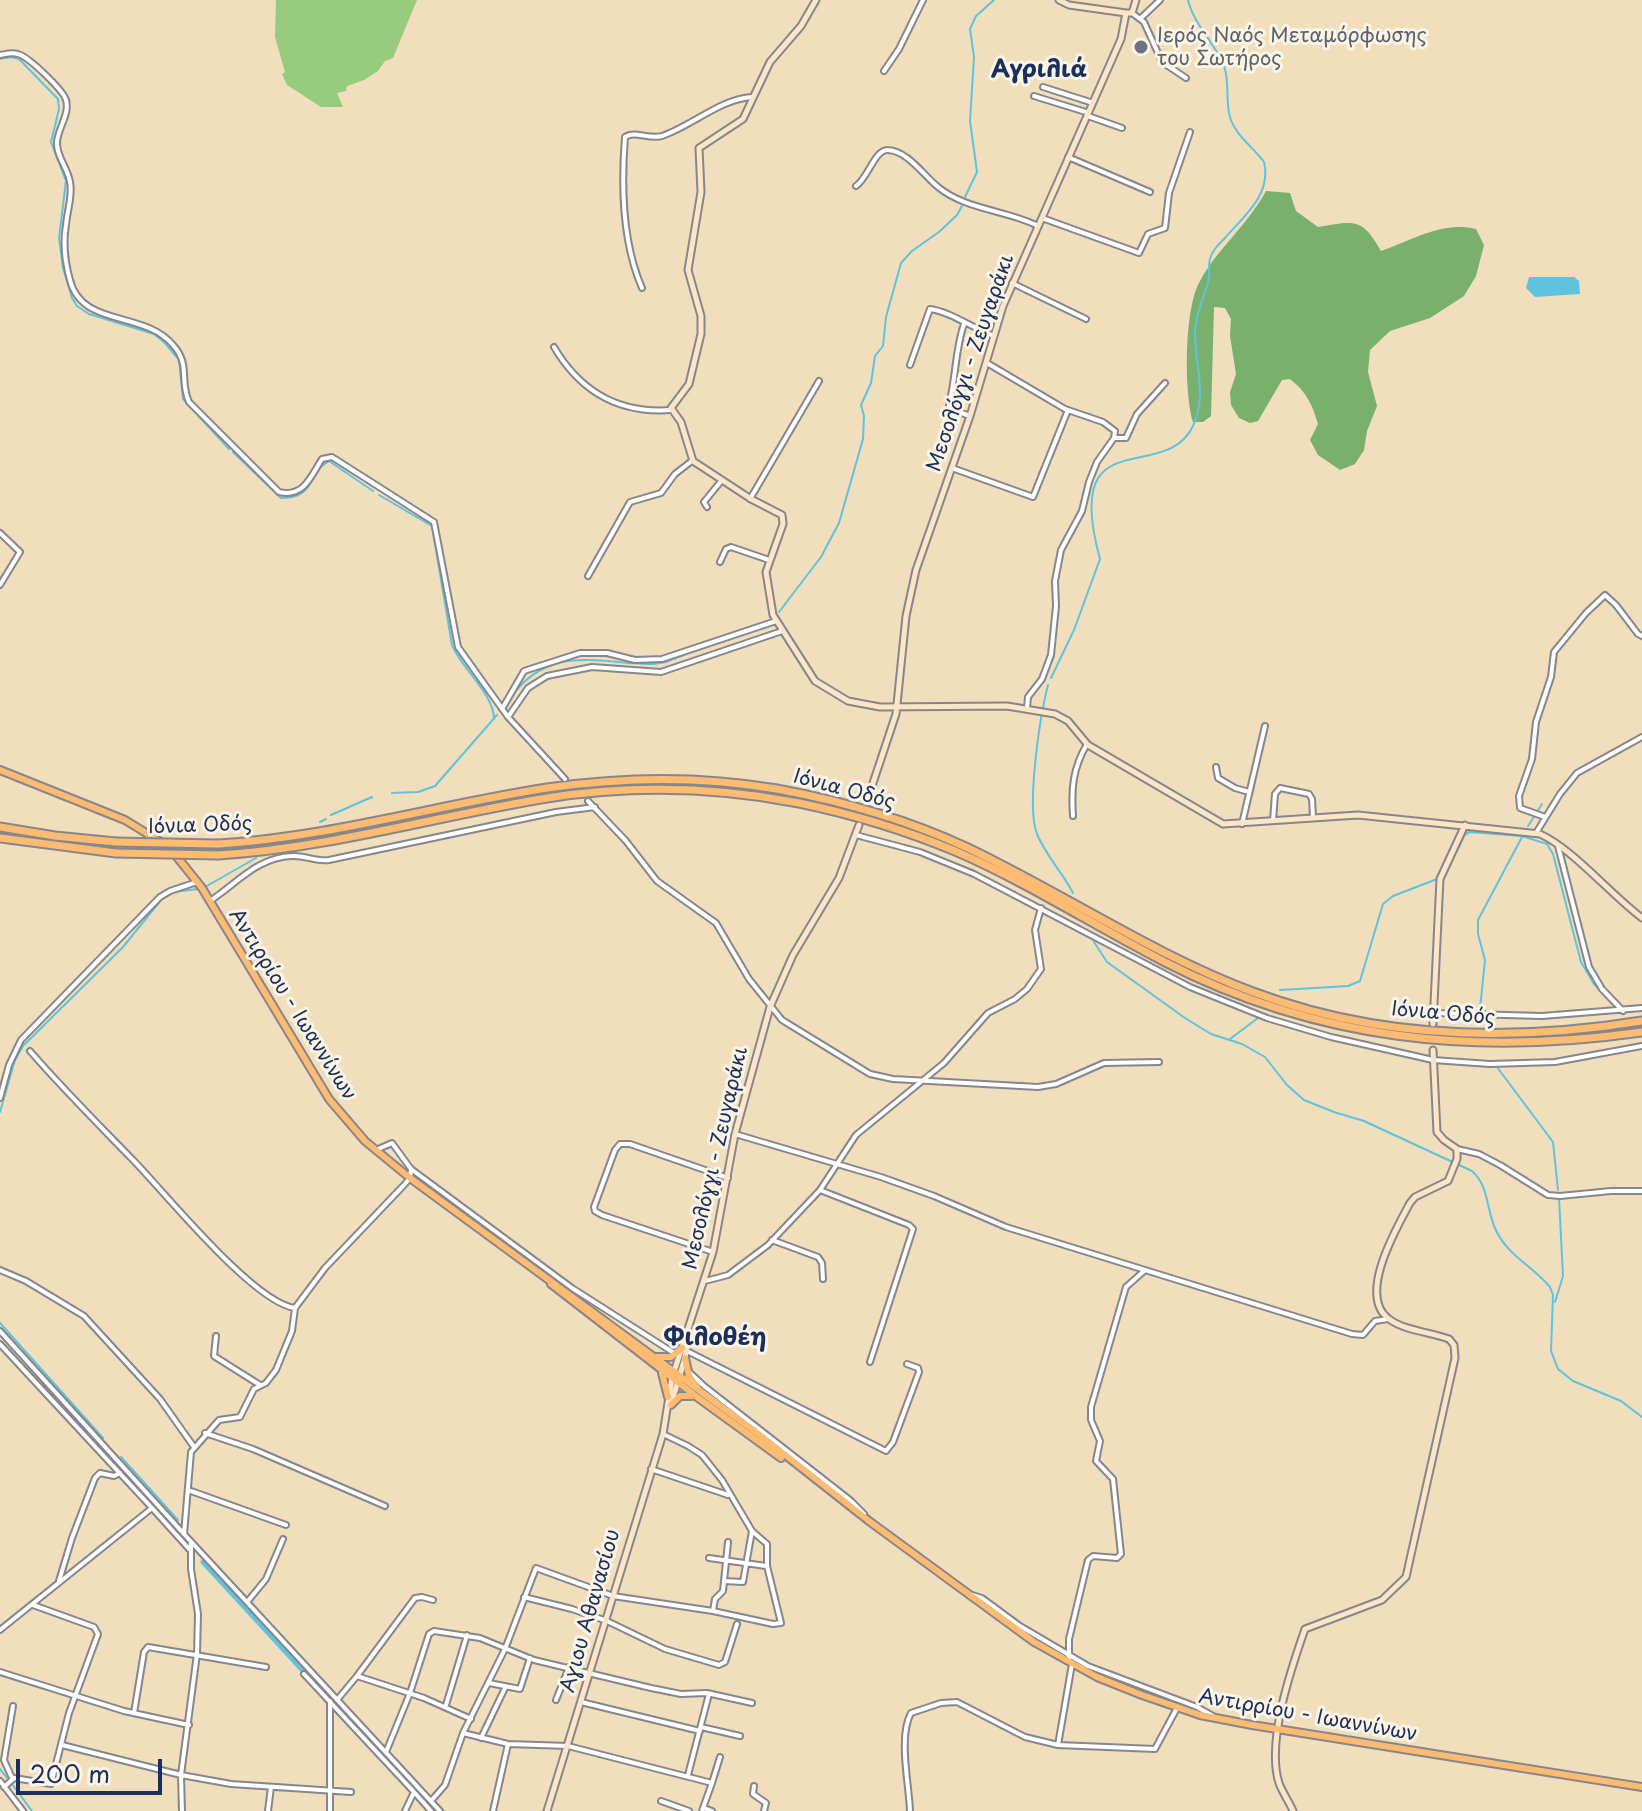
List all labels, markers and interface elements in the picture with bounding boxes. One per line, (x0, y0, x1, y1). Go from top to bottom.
place label: Ιερός Ναός Μεταμόρφωσης του Σωτήρος (1157, 24, 1427, 71)
marker: Ιερός Ναός Μεταμόρφωσης του Σωτήρος (1132, 38, 1150, 56)
district label: Αγριλιά (991, 56, 1087, 84)
street label: Μεσολόγγι - Ζευγαράκι (923, 251, 1019, 475)
street label: Ιόνια Οδός (791, 765, 897, 815)
street label: Ιόνια Οδός (148, 812, 252, 840)
street label: Αντιρρίου - Ιωαννίνων (223, 905, 361, 1105)
street label: Ιόνια Οδός (1390, 998, 1496, 1030)
street label: Μεσολόγγι - Ζευγαράκι (679, 1044, 753, 1272)
district label: Φιλοθέη (664, 1324, 766, 1352)
street label: Αγιου Αθανασίου (556, 1527, 626, 1695)
street label: Αντιρρίου - Ιωαννίνων (1197, 1685, 1419, 1747)
scale bar (20, 1743, 166, 1793)
text: 200 m (30, 1755, 110, 1791)

